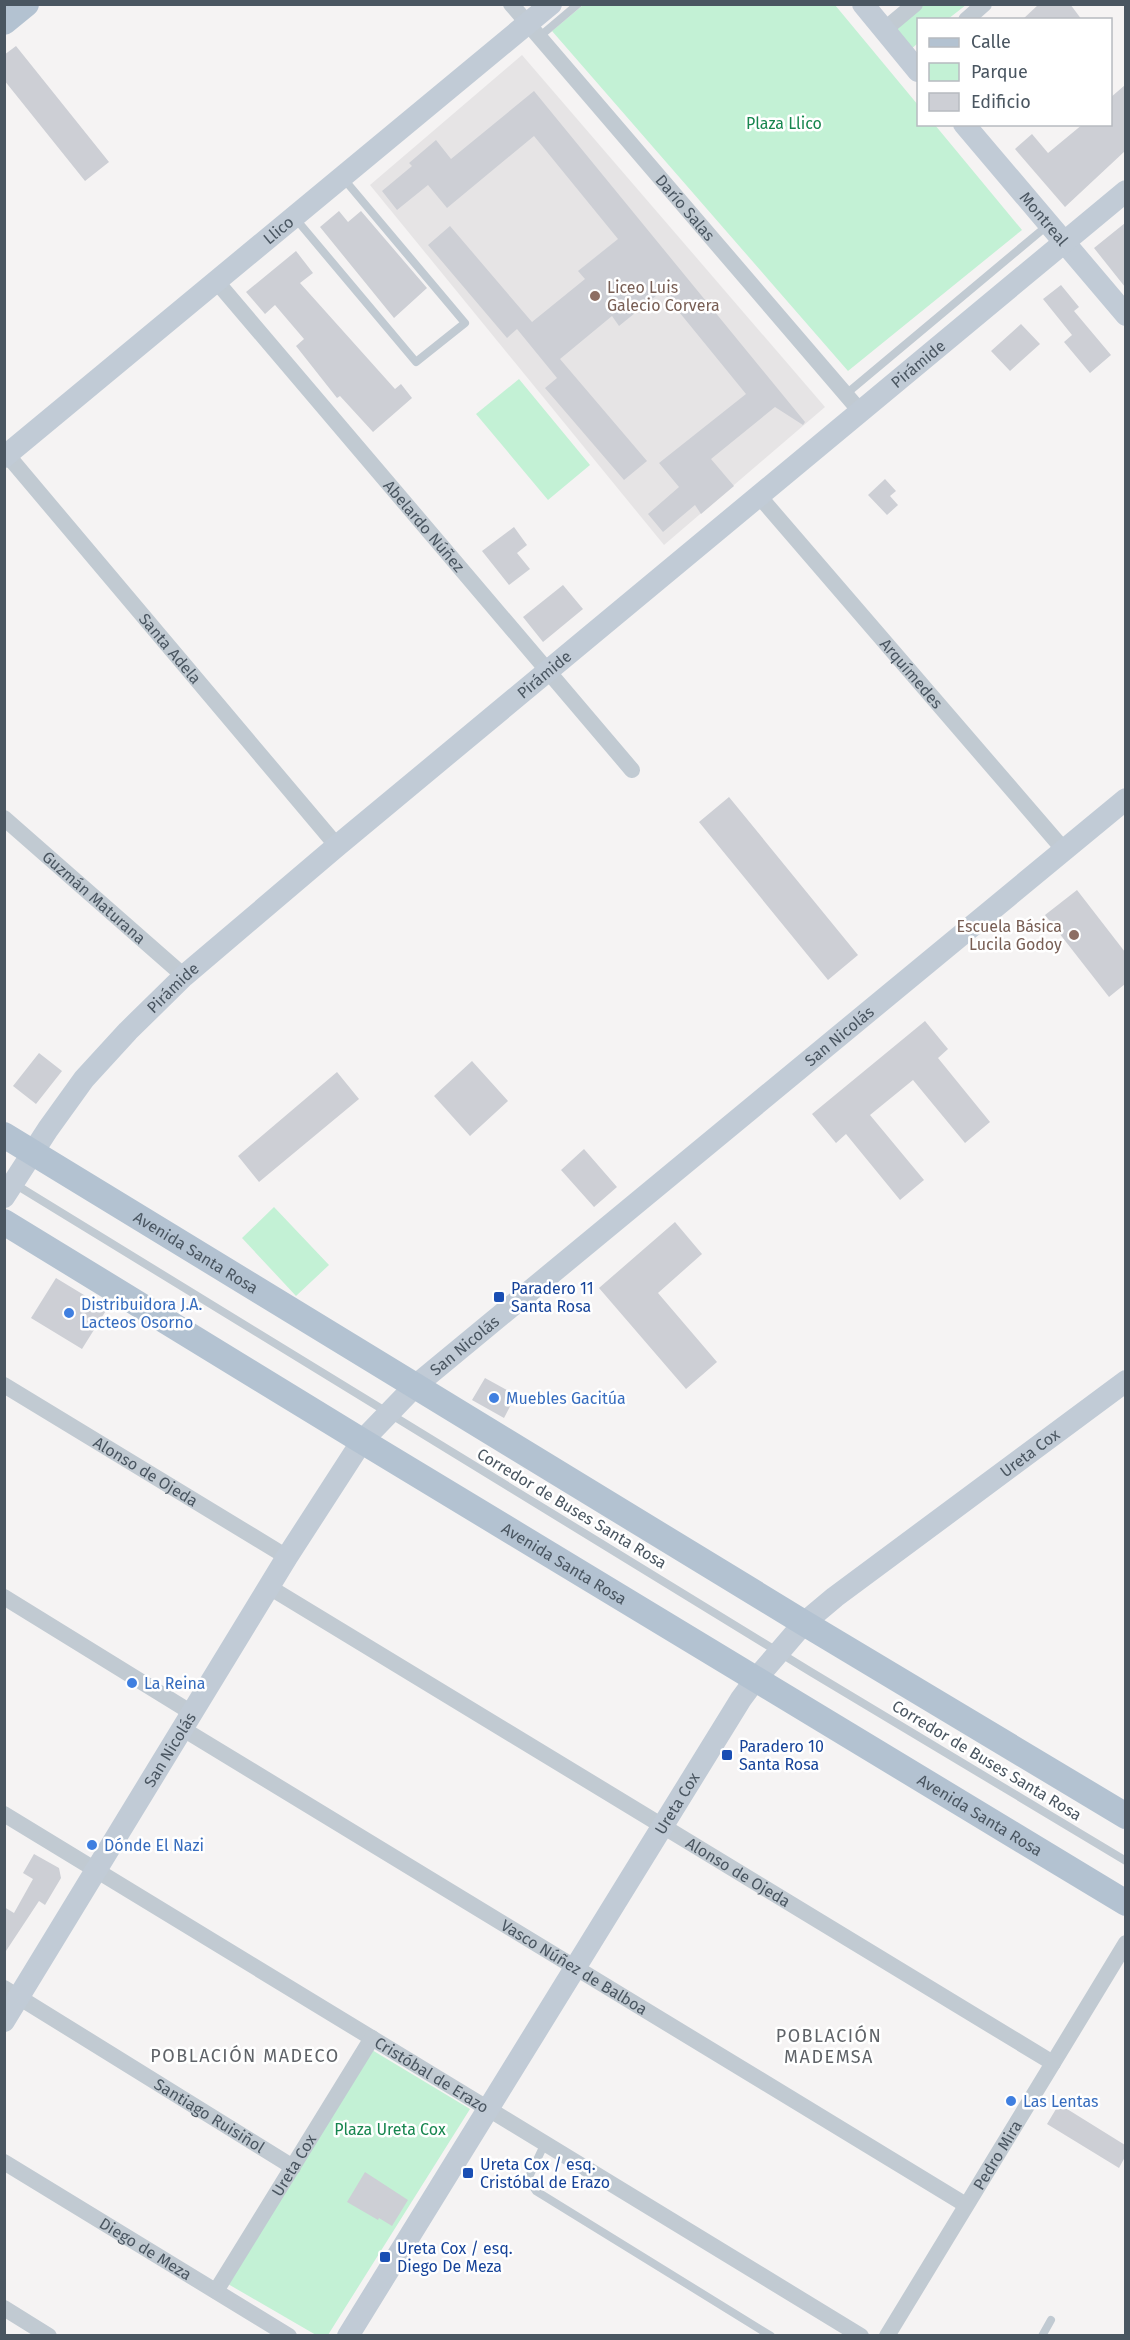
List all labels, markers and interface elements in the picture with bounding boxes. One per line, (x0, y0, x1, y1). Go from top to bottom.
legend (917, 18, 1112, 126)
text: Calle (971, 31, 1011, 53)
text: Parque (971, 61, 1028, 83)
text: Edificio (971, 91, 1031, 113)
park label: Plaza Llico (746, 114, 822, 133)
street label: Darío Salas (651, 171, 719, 245)
street label: Montreal (1016, 188, 1072, 250)
street label: Llico (259, 212, 298, 248)
place label: Liceo Luis Galecio Corvera (607, 278, 720, 315)
marker: Liceo Luis Galecio Corvera (588, 289, 602, 303)
street label: Pirámide (887, 336, 949, 392)
street label: Abelardo Núñez (379, 476, 468, 576)
street label: Santa Adela (135, 609, 205, 688)
street label: Arquímedes (876, 635, 947, 713)
street label: Pirámide (513, 647, 575, 703)
street label: Guzmán Maturana (38, 847, 149, 948)
place label: Escuela Básica Lucila Godoy (957, 917, 1062, 954)
marker: Escuela Básica Lucila Godoy (1067, 928, 1081, 942)
street label: Pirámide (143, 959, 203, 1017)
street label: San Nicolás (801, 1002, 878, 1070)
street label: Avenida Santa Rosa (130, 1207, 262, 1298)
place label: Paradero 11 Santa Rosa (511, 1279, 594, 1316)
marker: Paradero 11 Santa Rosa (492, 1290, 506, 1304)
place label: Distribuidora J.A. Lacteos Osorno (81, 1295, 203, 1332)
marker: Distribuidora J.A. Lacteos Osorno (62, 1306, 76, 1320)
street label: San Nicolás (426, 1312, 503, 1380)
place label: Muebles Gacitúa (506, 1389, 626, 1408)
marker: Muebles Gacitúa (487, 1391, 501, 1405)
street label: Ureta Cox (996, 1425, 1064, 1481)
street label: Alonso de Ojeda (90, 1433, 201, 1511)
street label: Corredor de Buses Santa Rosa (474, 1444, 670, 1573)
street label: Avenida Santa Rosa (498, 1519, 630, 1609)
place label: La Reina (144, 1674, 206, 1693)
marker: La Reina (125, 1676, 139, 1690)
street label: Corredor de Buses Santa Rosa (889, 1696, 1085, 1825)
street label: San Nicolás (140, 1709, 200, 1791)
place label: Paradero 10 Santa Rosa (739, 1737, 824, 1774)
marker: Paradero 10 Santa Rosa (720, 1748, 734, 1762)
street label: Ureta Cox (651, 1769, 704, 1838)
street label: Avenida Santa Rosa (914, 1770, 1046, 1860)
street label: Alonso de Ojeda (682, 1833, 794, 1911)
place label: Dónde El Nazi (104, 1836, 204, 1855)
marker: Dónde El Nazi (85, 1838, 99, 1852)
street label: Vasco Núñez de Balboa (498, 1916, 651, 2019)
district label: POBLACIÓN MADEMSA (776, 2025, 882, 2068)
street label: Cristóbal de Erazo (371, 2033, 492, 2117)
district label: POBLACIÓN MADECO (150, 2045, 340, 2067)
street label: Santiago Ruisiñol (151, 2075, 268, 2157)
place label: Las Lentas (1023, 2092, 1098, 2111)
marker: Las Lentas (1004, 2094, 1018, 2108)
street label: Pedro Mira (969, 2117, 1026, 2193)
park label: Plaza Ureta Cox (334, 2120, 446, 2139)
street label: Ureta Cox (268, 2131, 320, 2200)
place label: Ureta Cox / esq. Cristóbal de Erazo (480, 2155, 610, 2192)
marker: Ureta Cox / esq. Cristóbal de Erazo (461, 2166, 475, 2180)
street label: Diego de Meza (96, 2214, 195, 2284)
place label: Ureta Cox / esq. Diego De Meza (397, 2239, 513, 2276)
marker: Ureta Cox / esq. Diego De Meza (378, 2250, 392, 2264)

